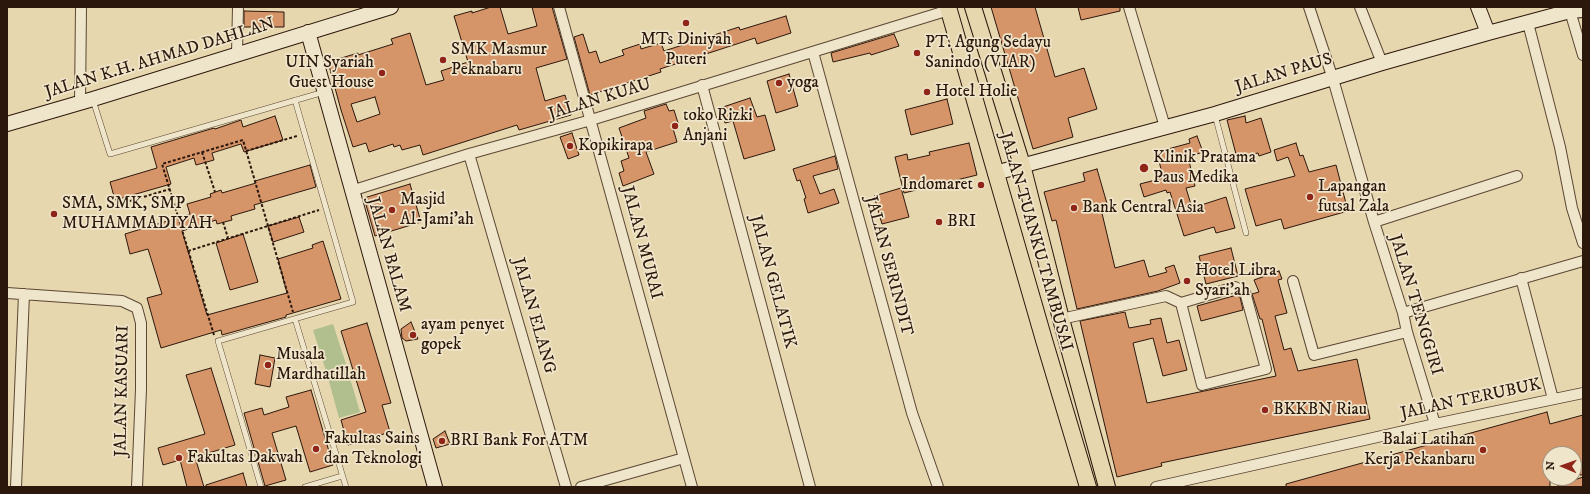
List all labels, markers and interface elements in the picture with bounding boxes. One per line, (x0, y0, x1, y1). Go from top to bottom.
street label: JALAN K.H. AHMAD DAHLAN (43, 14, 277, 104)
marker: MTs Diniyah Puteri (681, 18, 691, 28)
place label: MTs Diniyah Puteri (641, 30, 731, 70)
place label: PT. Agung Sedayu Sanindo (VIAR) (925, 33, 1051, 73)
place label: SMK Masmur Peknabaru (451, 40, 547, 80)
marker: PT. Agung Sedayu Sanindo (VIAR) (912, 48, 922, 58)
street label: JALAN PAUS (1233, 50, 1335, 98)
place label: UIN Syariah Guest House (285, 53, 374, 93)
marker: SMK Masmur Peknabaru (438, 55, 448, 65)
marker: UIN Syariah Guest House (377, 68, 387, 78)
place label: yoga (787, 73, 819, 93)
street label: JALAN KUAU (546, 75, 654, 125)
marker: yoga (774, 78, 784, 88)
place label: Hotel Holie (935, 82, 1017, 102)
marker: Hotel Holie (922, 87, 932, 97)
place label: toko Rizki Anjani (683, 106, 753, 146)
marker: toko Rizki Anjani (670, 121, 680, 131)
street label: JALAN TUANKU TAMBUSAI (994, 130, 1076, 354)
place label: Kopikirapa (578, 136, 653, 156)
marker: Kopikirapa (565, 141, 575, 151)
place label: Klinik Pratama Paus Medika (1153, 148, 1256, 188)
marker: Klinik Pratama Paus Medika (1138, 162, 1150, 174)
place label: Indomaret (902, 175, 973, 195)
place label: Lapangan futsal Zala (1318, 177, 1389, 217)
marker: Indomaret (976, 180, 986, 190)
street label: JALAN MURAI (616, 184, 666, 302)
place label: Masjid Al-Jami'ah (400, 190, 474, 230)
marker: Lapangan futsal Zala (1305, 192, 1315, 202)
place label: SMA, SMK, SMP MUHAMMADIYAH (62, 194, 213, 234)
street label: JALAN SERINDIT (860, 194, 916, 338)
street label: JALAN BALAM (362, 195, 414, 315)
place label: Bank Central Asia (1082, 198, 1204, 218)
marker: Bank Central Asia (1069, 203, 1079, 213)
marker: Masjid Al-Jami'ah (387, 205, 397, 215)
marker: SMA, SMK, SMP MUHAMMADIYAH (49, 209, 59, 219)
place label: BRI (947, 212, 976, 232)
street label: JALAN GELATIK (744, 213, 800, 351)
marker: BRI (934, 217, 944, 227)
street label: JALAN TENGGIRI (1384, 232, 1446, 378)
street label: JALAN ELANG (507, 256, 559, 376)
place label: Hotel Libra Syari'ah (1195, 261, 1277, 301)
marker: Hotel Libra Syari'ah (1182, 276, 1192, 286)
place label: ayam penyet gopek (421, 315, 505, 355)
street label: JALAN KASUARI (112, 325, 134, 457)
marker: ayam penyet gopek (408, 330, 418, 340)
place label: Musala Mardhatillah (276, 345, 366, 385)
marker: Musala Mardhatillah (263, 360, 273, 370)
street label: JALAN TERUBUK (1399, 375, 1543, 425)
place label: BKKBN Riau (1273, 400, 1367, 420)
marker: BKKBN Riau (1260, 405, 1270, 415)
place label: Fakultas Sains dan Teknologi (324, 429, 422, 469)
place label: Balai Latihan Kerja Pekanbaru (1364, 430, 1475, 470)
place label: BRI Bank For ATM (450, 431, 588, 451)
marker: BRI Bank For ATM (437, 436, 447, 446)
marker: Fakultas Sains dan Teknologi (311, 444, 321, 454)
marker: Balai Latihan Kerja Pekanbaru (1478, 445, 1488, 455)
north arrow (1542, 446, 1582, 486)
place label: Fakultas Dakwah (187, 448, 303, 468)
marker: Fakultas Dakwah (174, 453, 184, 463)
text: N (1544, 461, 1558, 470)

